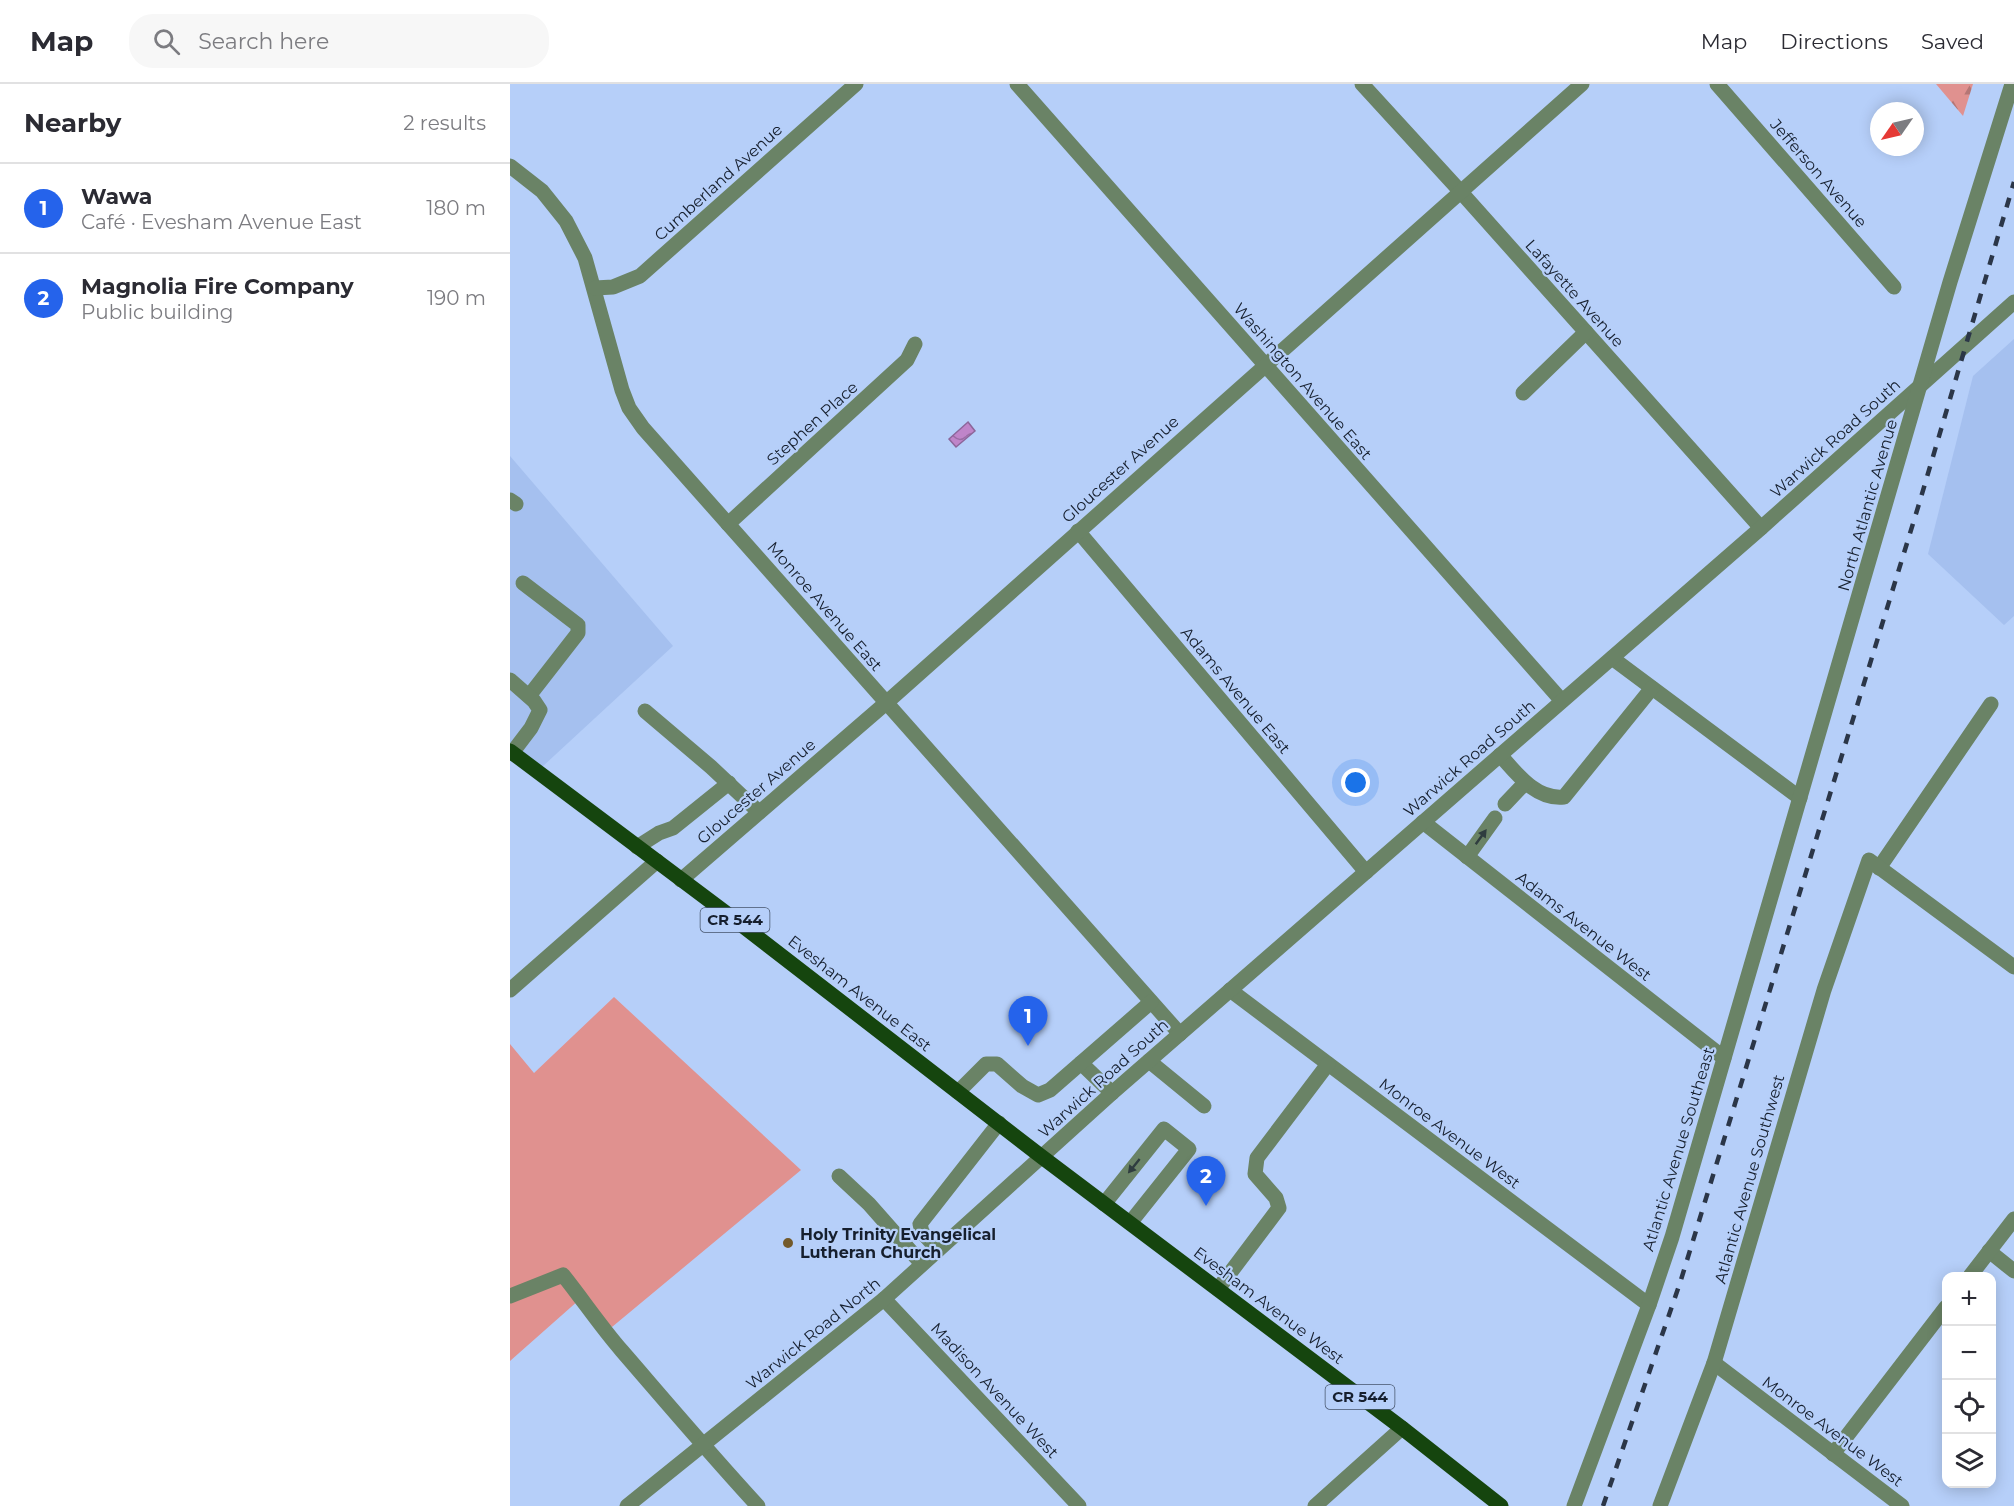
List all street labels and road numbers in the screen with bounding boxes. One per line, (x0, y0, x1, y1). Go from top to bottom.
street label: Jefferson Avenue (1766, 114, 1871, 232)
street label: Cumberland Avenue (650, 120, 786, 245)
street label: Lafayette Avenue (1521, 236, 1628, 351)
street label: Washington Avenue East (1229, 299, 1376, 464)
street label: Warwick Road South (1767, 375, 1904, 502)
street label: Stephen Place (763, 378, 862, 469)
street label: Gloucester Avenue (1058, 412, 1183, 527)
street label: North Atlantic Avenue (1834, 417, 1901, 593)
street label: Monroe Avenue East (763, 538, 886, 675)
street label: Adams Avenue East (1177, 623, 1294, 758)
street label: Warwick Road South (1400, 696, 1539, 821)
street label: Gloucester Avenue (693, 735, 819, 848)
street label: Adams Avenue West (1512, 868, 1655, 985)
road number: CR 544 (700, 908, 770, 932)
street label: Evesham Avenue East (784, 931, 936, 1056)
street label: Warwick Road South (1035, 1015, 1172, 1142)
street label: Atlantic Avenue Southeast (1638, 1044, 1719, 1253)
street label: Atlantic Avenue Southwest (1710, 1072, 1789, 1286)
street label: Monroe Avenue West (1375, 1074, 1524, 1193)
street label: Evesham Avenue West (1190, 1243, 1348, 1368)
street label: Warwick Road North (742, 1273, 884, 1393)
street label: Madison Avenue West (927, 1319, 1063, 1462)
street label: Monroe Avenue West (1758, 1372, 1907, 1491)
road number: CR 544 (1326, 1385, 1394, 1409)

